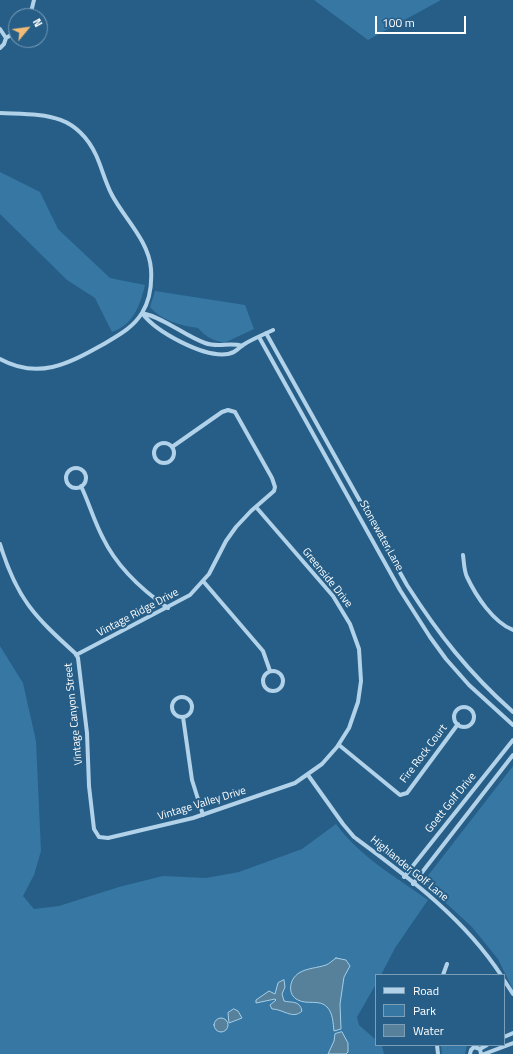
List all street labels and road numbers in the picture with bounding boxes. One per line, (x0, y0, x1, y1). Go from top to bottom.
street label: Stonewater Lane (356, 498, 406, 574)
street label: Greenside Drive (299, 546, 355, 610)
street label: Vintage Ridge Drive (95, 586, 181, 640)
street label: Vintage Canyon Street (62, 662, 86, 766)
street label: Fire Rock Court (398, 722, 450, 786)
street label: Goett Golf Drive (423, 770, 479, 836)
street label: Vintage Valley Drive (156, 784, 248, 824)
street label: Highlander Golf Lane (367, 834, 451, 904)

